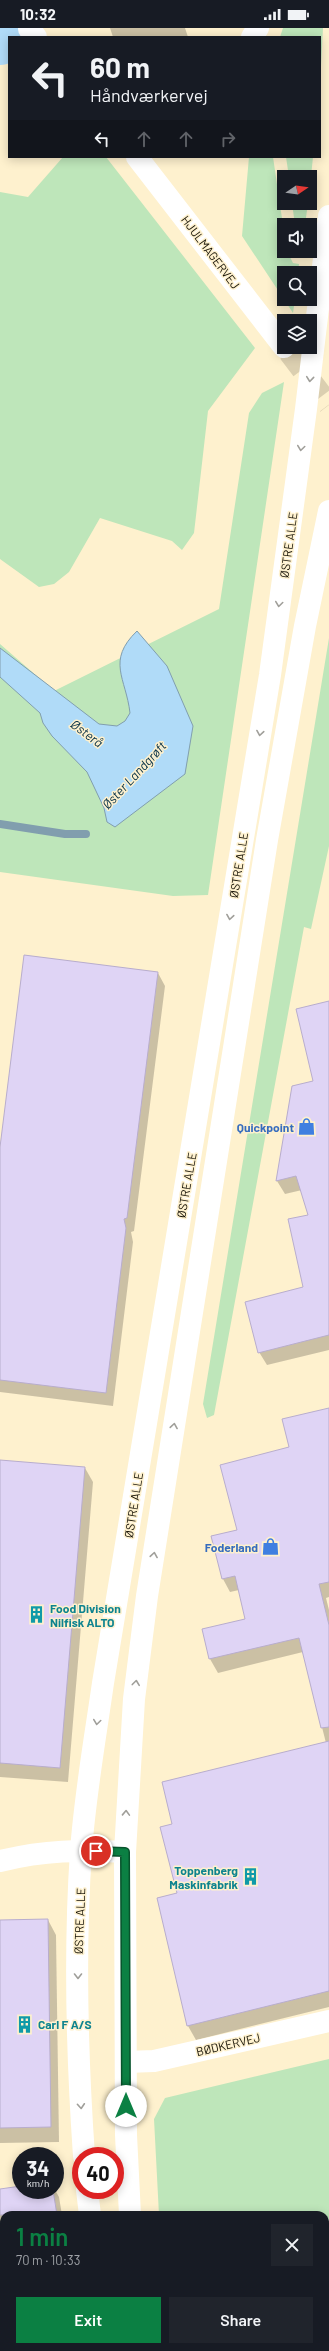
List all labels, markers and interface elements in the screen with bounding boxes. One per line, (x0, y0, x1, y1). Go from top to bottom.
text: 10:32 (20, 5, 56, 23)
text: 60 m (90, 50, 150, 84)
icon: left (24, 52, 76, 104)
text: Håndværkervej (90, 84, 208, 106)
icon: left (91, 128, 113, 150)
icon: ahead (133, 128, 155, 150)
icon: ahead (175, 128, 197, 150)
icon: right (217, 128, 239, 150)
north arrow (277, 170, 317, 210)
map controls (277, 170, 317, 354)
street label: HJULMAGERVEJ (179, 213, 243, 291)
button: sound (277, 218, 317, 258)
button: search (277, 266, 317, 306)
button: layers (277, 314, 317, 354)
one-way arrow (305, 376, 314, 382)
one-way arrow (297, 445, 306, 451)
street label: ØSTRE ALLE (276, 511, 300, 579)
one-way arrow (275, 601, 284, 608)
water label: Østerå (68, 716, 107, 751)
one-way arrow (256, 730, 265, 736)
water label: Øster Landgrøft (99, 738, 170, 812)
street label: ØSTRE ALLE (226, 831, 250, 899)
one-way arrow (226, 913, 235, 920)
shop icon: Quickpoint (297, 1117, 317, 1137)
place label: Quickpoint (237, 1120, 294, 1134)
street label: ØSTRE ALLE (173, 1151, 199, 1219)
one-way arrow (169, 1423, 178, 1429)
street label: ØSTRE ALLE (121, 1471, 145, 1539)
shop icon: Foderland (261, 1537, 281, 1557)
place label: Foderland (205, 1540, 258, 1554)
one-way arrow (149, 1551, 157, 1558)
place label: Food Division Nilfisk ALTO (50, 1601, 121, 1629)
building icon: Food Division Nilfisk ALTO (27, 1605, 47, 1625)
one-way arrow (131, 1680, 140, 1686)
one-way arrow (93, 1719, 102, 1725)
one-way arrow (122, 1810, 130, 1816)
pin (79, 1834, 113, 1868)
icon: arrive (85, 1840, 107, 1862)
place label: Toppenberg Maskinfabrik (169, 1863, 239, 1891)
building icon: Toppenberg Maskinfabrik (241, 1867, 261, 1887)
street label: ØSTRE ALLE (71, 1888, 87, 1954)
one-way arrow (74, 1973, 82, 1979)
building icon: Carl F A/S (15, 2014, 35, 2034)
place label: Carl F A/S (38, 2017, 92, 2031)
street label: BØDKERVEJ (195, 2030, 261, 2058)
position arrow (105, 2085, 147, 2127)
one-way arrow (76, 2103, 85, 2109)
speed limit sign: 40 (72, 2147, 124, 2199)
text: 34 (27, 2156, 49, 2180)
text: km/h (27, 2177, 49, 2189)
text: 1 min (16, 2222, 68, 2251)
button: close (271, 2224, 313, 2266)
text: 70 m · 10:33 (16, 2252, 80, 2268)
button: Exit (16, 2297, 161, 2343)
button: Share (169, 2297, 313, 2343)

